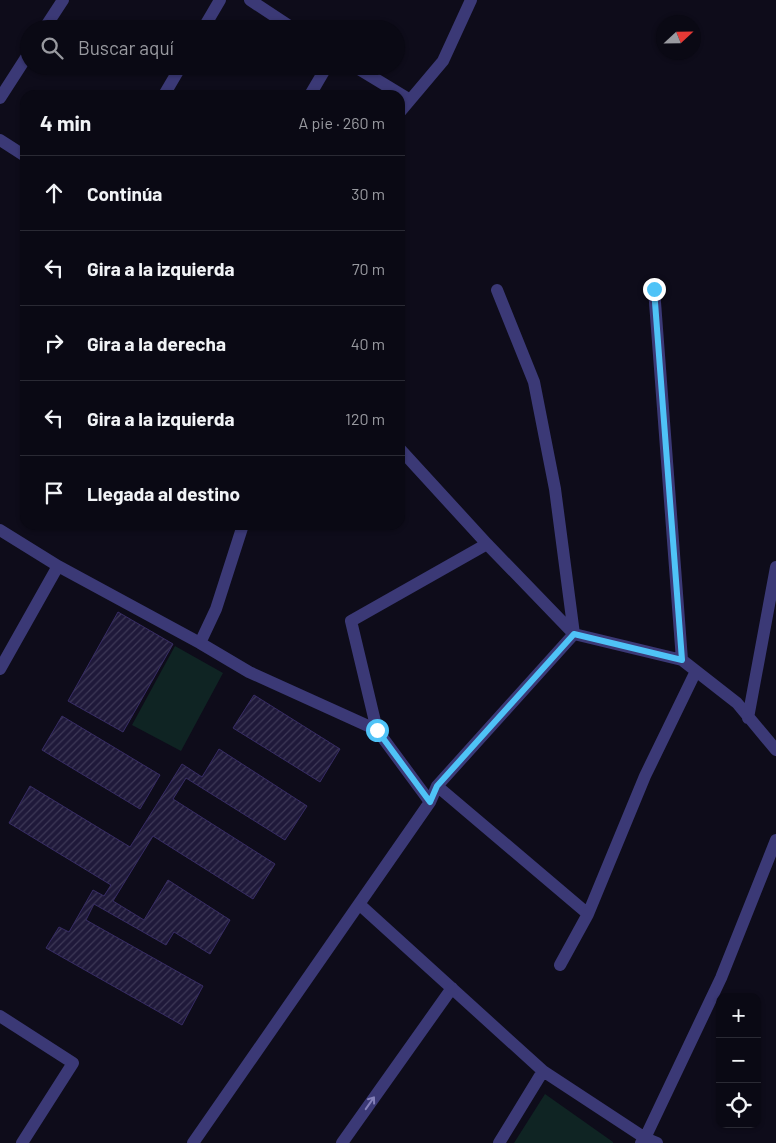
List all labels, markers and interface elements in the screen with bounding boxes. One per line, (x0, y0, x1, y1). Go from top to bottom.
north arrow (656, 15, 701, 60)
search box (20, 20, 405, 75)
icon: search (38, 34, 66, 62)
text: Buscar aquí (78, 36, 174, 59)
text: 4 min (40, 110, 91, 135)
text: A pie · 260 m (299, 113, 385, 132)
icon: ahead (40, 179, 68, 207)
text: Continúa (87, 182, 162, 205)
text: 30 m (351, 184, 385, 203)
icon: left (40, 254, 68, 282)
text: Gira a la izquierda (87, 257, 235, 280)
text: 70 m (352, 259, 385, 278)
route end (643, 278, 666, 301)
icon: right (40, 329, 68, 357)
text: Gira a la derecha (87, 332, 226, 355)
text: 40 m (351, 334, 385, 353)
icon: left (40, 404, 68, 432)
text: Gira a la izquierda (87, 407, 235, 430)
text: 120 m (345, 409, 385, 428)
icon: arrive (40, 479, 68, 507)
text: Llegada al destino (87, 482, 240, 505)
route start (366, 719, 389, 742)
map controls (716, 993, 761, 1128)
button: + (716, 993, 761, 1038)
button: − (716, 1038, 761, 1083)
button: locate (716, 1083, 761, 1128)
one-way arrow (365, 1096, 375, 1110)

